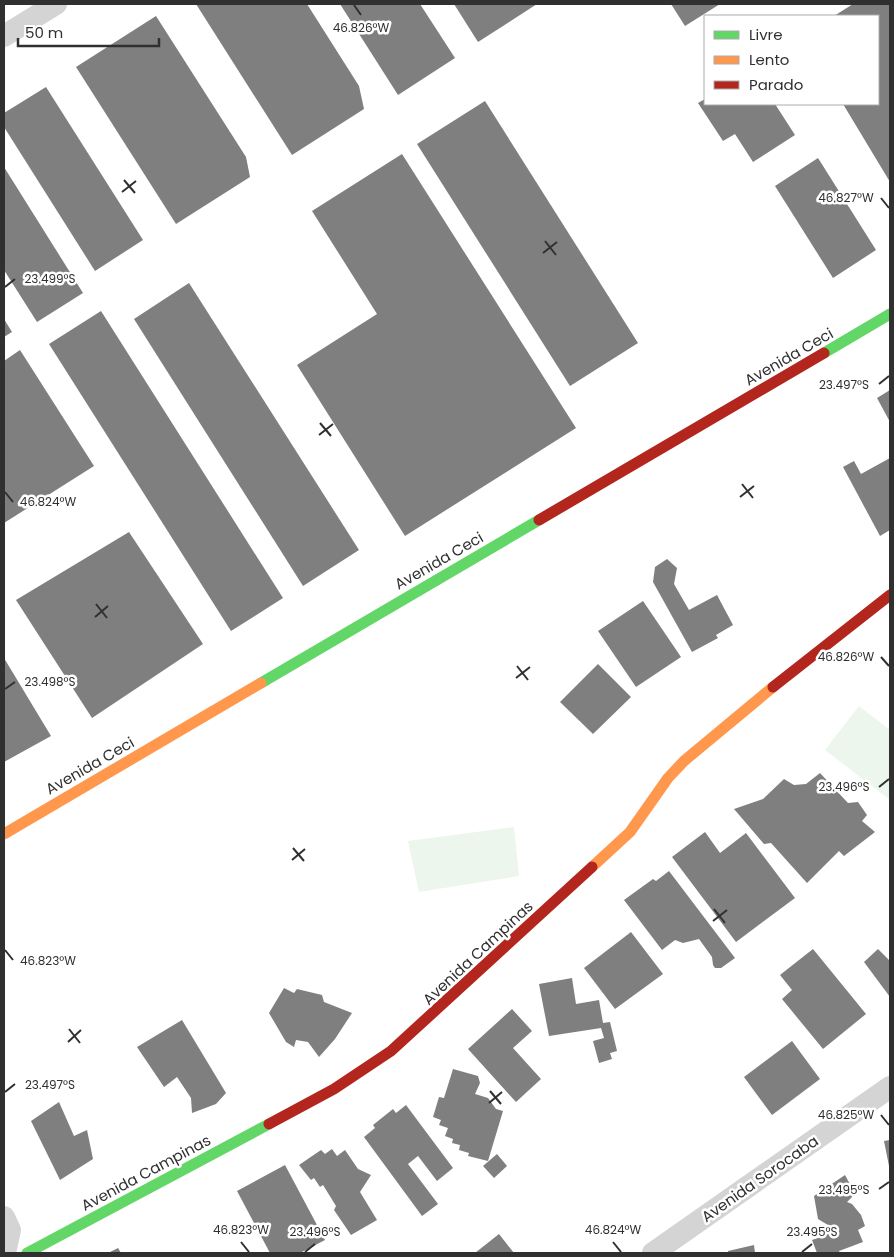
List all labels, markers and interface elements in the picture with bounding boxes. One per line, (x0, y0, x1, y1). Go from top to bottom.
scale bar (18, 15, 159, 47)
legend (704, 15, 879, 105)
text: 46.826°W (333, 19, 389, 36)
text: 50 m (25, 22, 63, 43)
text: Livre (749, 24, 782, 45)
text: Lento (749, 49, 789, 70)
text: Parado (749, 74, 803, 95)
text: 46.827°W (818, 189, 874, 206)
text: 23.499°S (24, 270, 76, 287)
street label: Avenida Ceci (741, 323, 837, 390)
text: 23.497°S (819, 376, 869, 393)
text: 46.824°W (20, 493, 76, 510)
street label: Avenida Ceci (391, 527, 487, 594)
text: 46.826°W (818, 648, 874, 665)
text: 23.498°S (24, 673, 76, 690)
street label: Avenida Ceci (42, 732, 138, 799)
text: 23.496°S (818, 778, 870, 795)
street label: Avenida Campinas (418, 896, 538, 1009)
text: 46.823°W (20, 952, 76, 969)
text: 23.497°S (25, 1076, 75, 1093)
text: 46.825°W (818, 1106, 874, 1123)
street label: Avenida Campinas (77, 1129, 214, 1216)
street label: Avenida Sorocaba (697, 1130, 822, 1227)
text: 23.495°S (818, 1181, 870, 1198)
text: 46.823°W (213, 1221, 269, 1238)
text: 46.824°W (585, 1221, 641, 1238)
text: 23.496°S (289, 1223, 341, 1240)
text: 23.495°S (786, 1223, 838, 1240)

